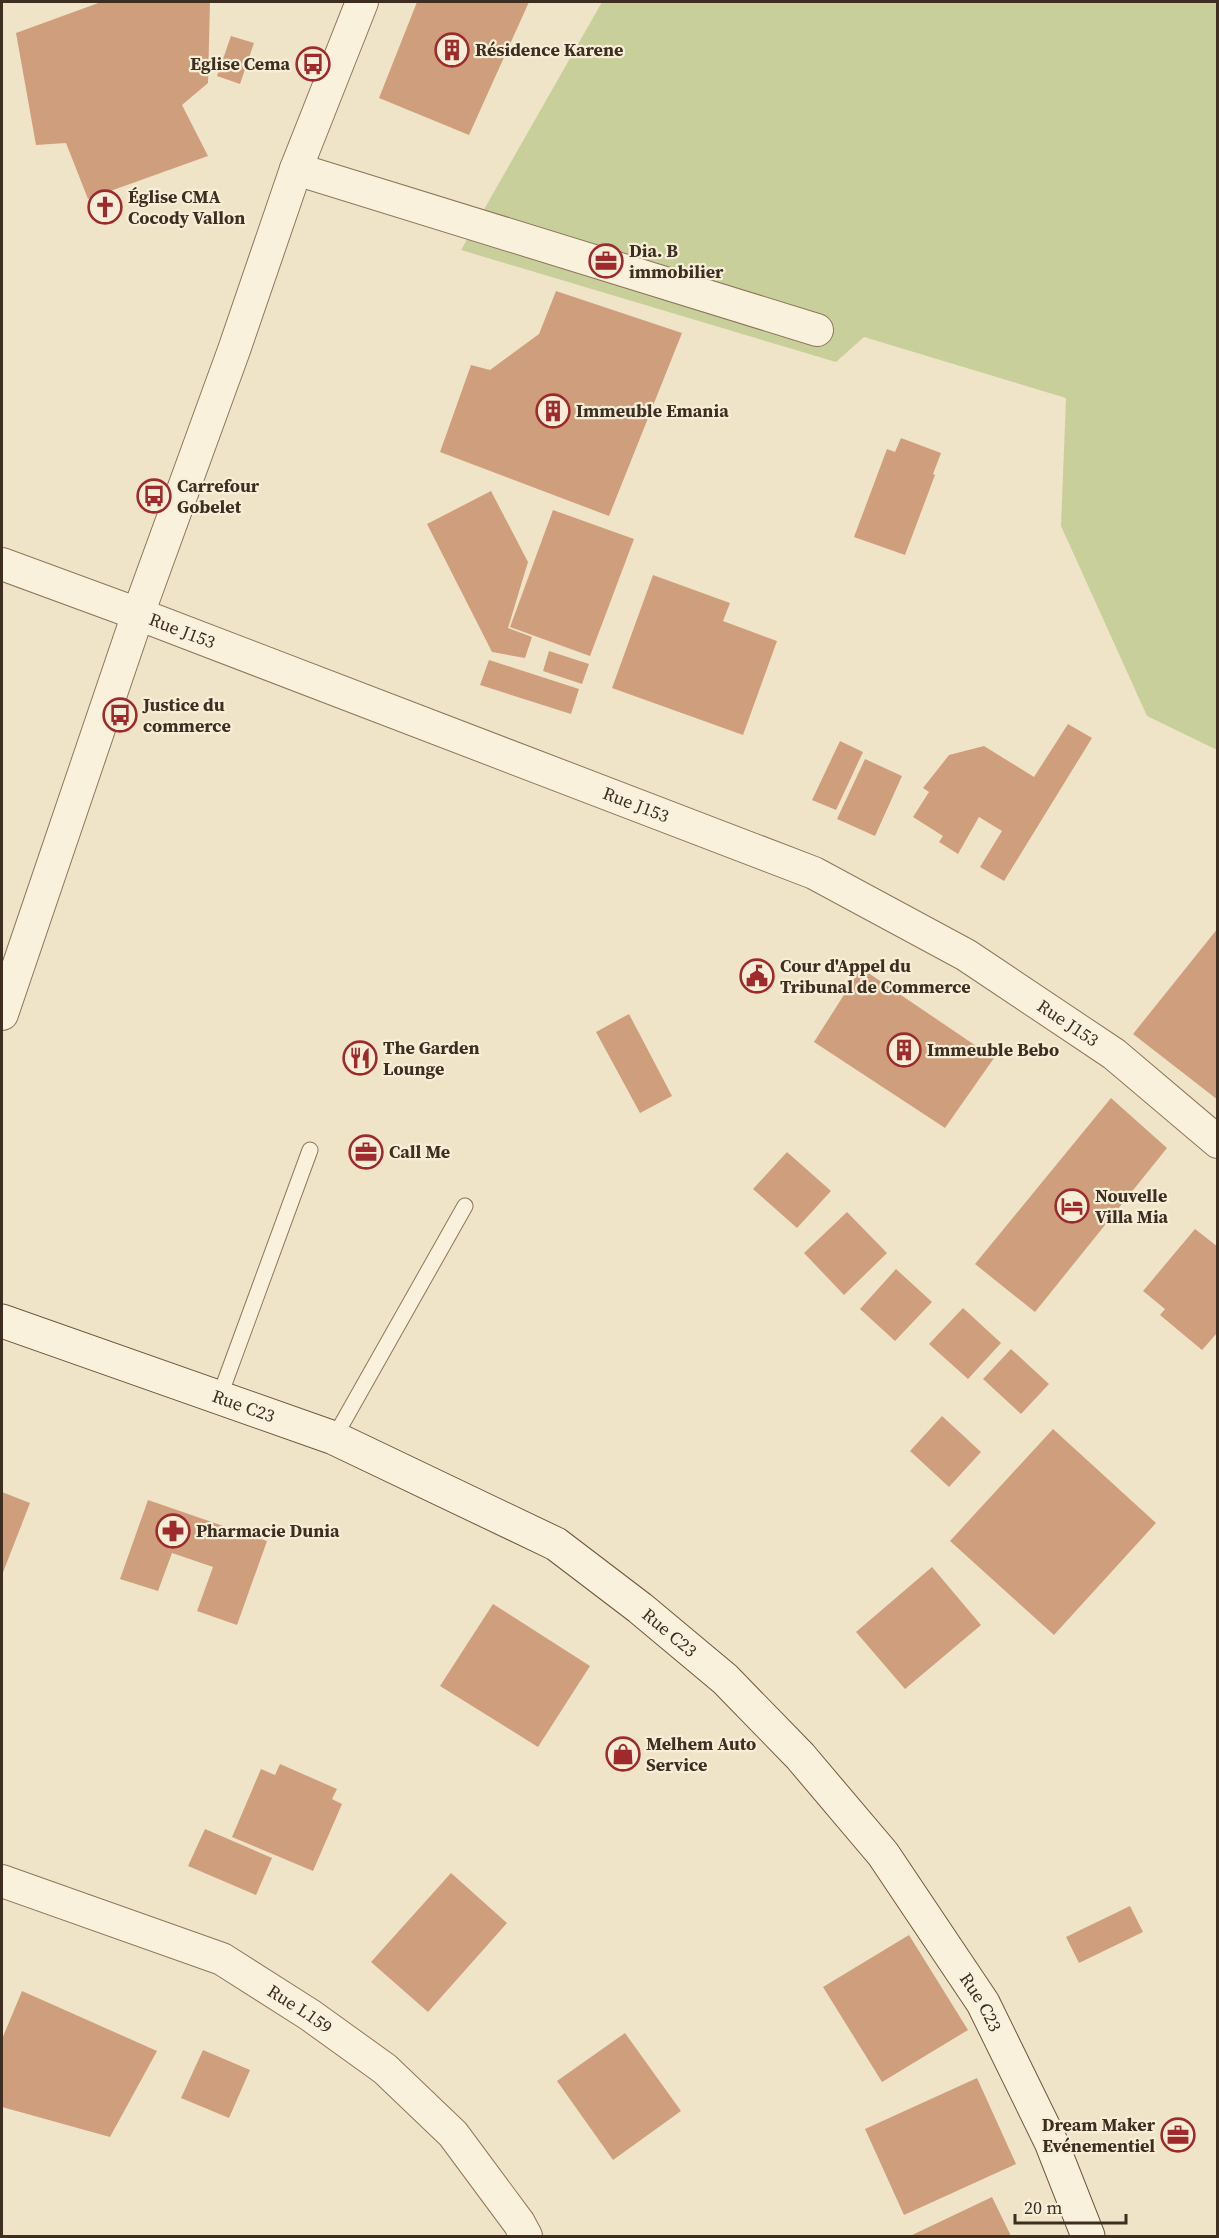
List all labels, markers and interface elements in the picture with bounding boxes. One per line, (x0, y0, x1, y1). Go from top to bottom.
building icon: Résidence Karene (434, 32, 470, 68)
place label: Résidence Karene (475, 37, 623, 62)
bus stop icon: Eglise Cema (295, 46, 331, 82)
place label: Eglise Cema (190, 51, 290, 76)
place label: Église CMA Cocody Vallon (128, 184, 245, 230)
church icon: Église CMA Cocody Vallon (87, 189, 123, 225)
place label: Dia. B immobilier (629, 238, 724, 284)
office icon: Dia. B immobilier (588, 243, 624, 279)
building icon: Immeuble Emania (535, 393, 571, 429)
place label: Immeuble Emania (576, 398, 729, 423)
place label: Carrefour Gobelet (177, 473, 260, 519)
bus stop icon: Carrefour Gobelet (136, 478, 172, 514)
street label: Rue J153 (145, 606, 219, 654)
place label: Justice du commerce (142, 692, 231, 738)
bus stop icon: Justice du commerce (102, 697, 138, 733)
street label: Rue J153 (599, 780, 673, 828)
place label: Cour d'Appel du Tribunal de Commerce (780, 953, 971, 999)
public building icon: Cour d'Appel du Tribunal de Commerce (739, 958, 775, 994)
street label: Rue J153 (1032, 993, 1104, 1052)
building icon: Immeuble Bebo (886, 1032, 922, 1068)
place label: The Garden Lounge (383, 1035, 480, 1081)
place label: Immeuble Bebo (927, 1037, 1059, 1062)
restaurant icon: The Garden Lounge (342, 1040, 378, 1076)
office icon: Call Me (348, 1134, 384, 1170)
place label: Call Me (389, 1139, 450, 1164)
place label: Nouvelle Villa Mia (1095, 1183, 1169, 1229)
hotel icon: Nouvelle Villa Mia (1054, 1188, 1090, 1224)
street label: Rue C23 (209, 1383, 278, 1428)
pharmacy icon: Pharmacie Dunia (155, 1513, 191, 1549)
place label: Pharmacie Dunia (196, 1518, 340, 1543)
street label: Rue C23 (637, 1602, 703, 1663)
place label: Melhem Auto Service (646, 1731, 756, 1777)
shop icon: Melhem Auto Service (605, 1736, 641, 1772)
street label: Rue C23 (954, 1967, 1008, 2036)
street label: Rue L159 (263, 1978, 338, 2039)
place label: Dream Maker Evénementiel (1042, 2112, 1156, 2158)
office icon: Dream Maker Evénementiel (1160, 2117, 1196, 2153)
scale bar (1015, 2187, 1126, 2225)
text: 20 m (1024, 2195, 1062, 2220)

